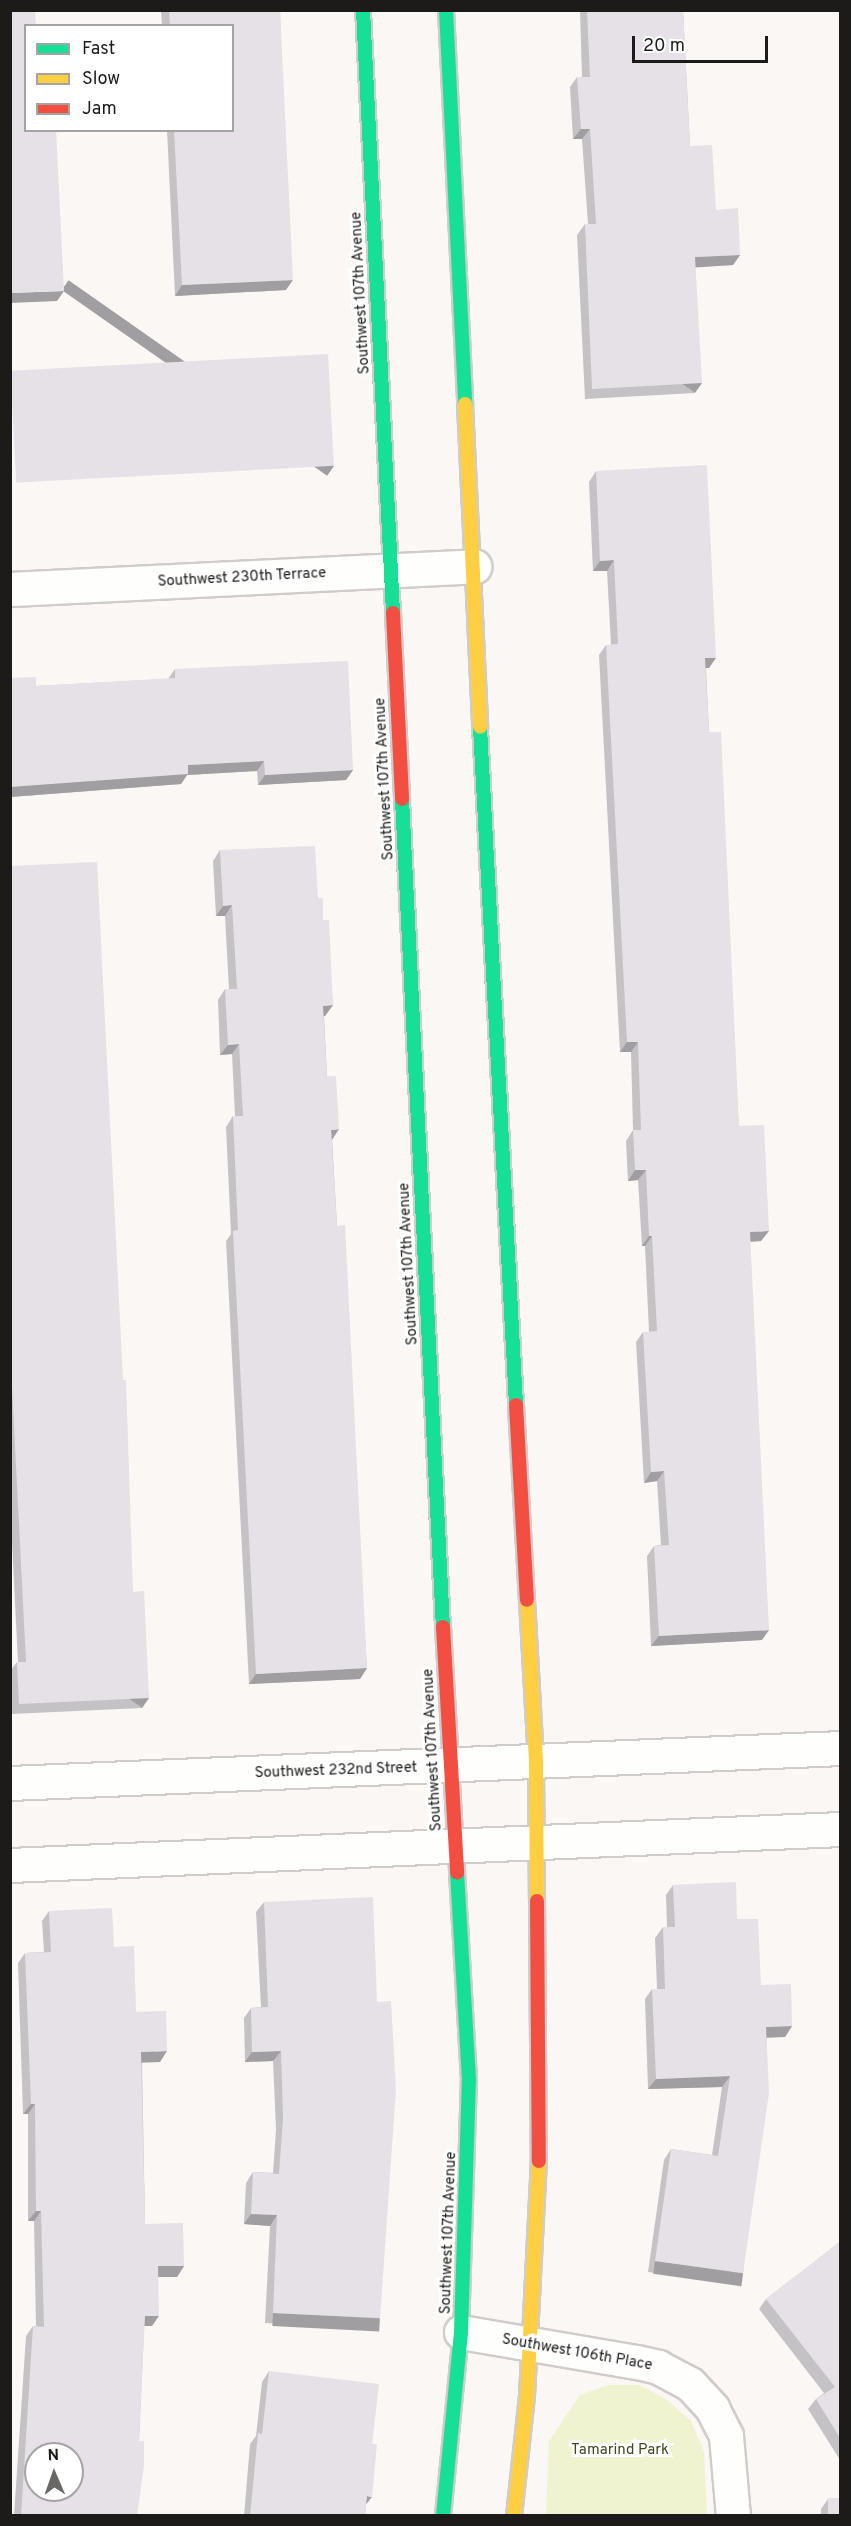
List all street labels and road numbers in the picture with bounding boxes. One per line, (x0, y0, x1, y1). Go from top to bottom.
street label: Southwest 107th Avenue (348, 211, 374, 375)
street label: Southwest 230th Terrace (157, 565, 327, 591)
street label: Southwest 107th Avenue (372, 697, 398, 861)
street label: Southwest 107th Avenue (396, 1182, 422, 1346)
street label: Southwest 107th Avenue (420, 1668, 446, 1832)
street label: Southwest 232nd Street (254, 1759, 418, 1783)
street label: Southwest 107th Avenue (437, 2151, 461, 2315)
street label: Southwest 106th Place (500, 2331, 654, 2375)

